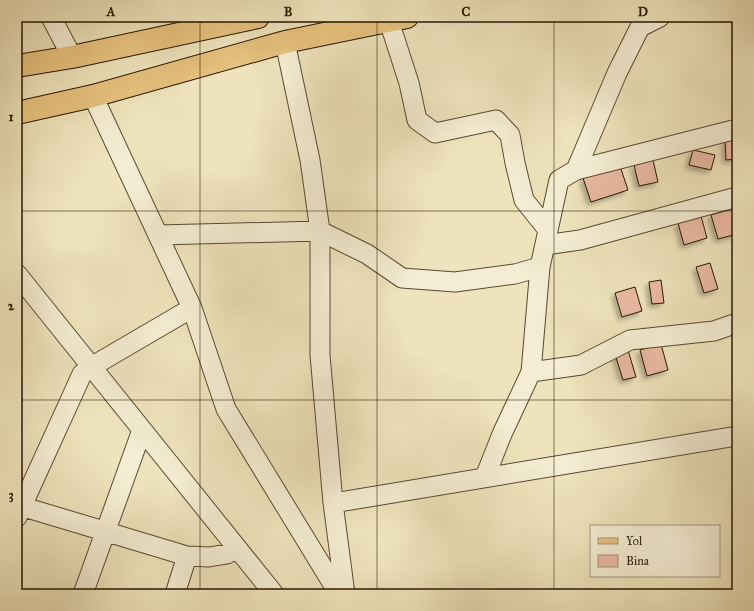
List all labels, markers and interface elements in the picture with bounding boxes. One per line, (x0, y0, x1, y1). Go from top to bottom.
text: A (106, 4, 116, 20)
text: B (284, 4, 293, 20)
text: C (462, 4, 471, 20)
text: D (638, 4, 648, 20)
text: 1 (8, 109, 14, 125)
text: 2 (8, 298, 15, 314)
text: 3 (8, 487, 14, 503)
legend (590, 525, 720, 577)
text: Yol (626, 534, 643, 548)
text: Bina (626, 554, 650, 568)

